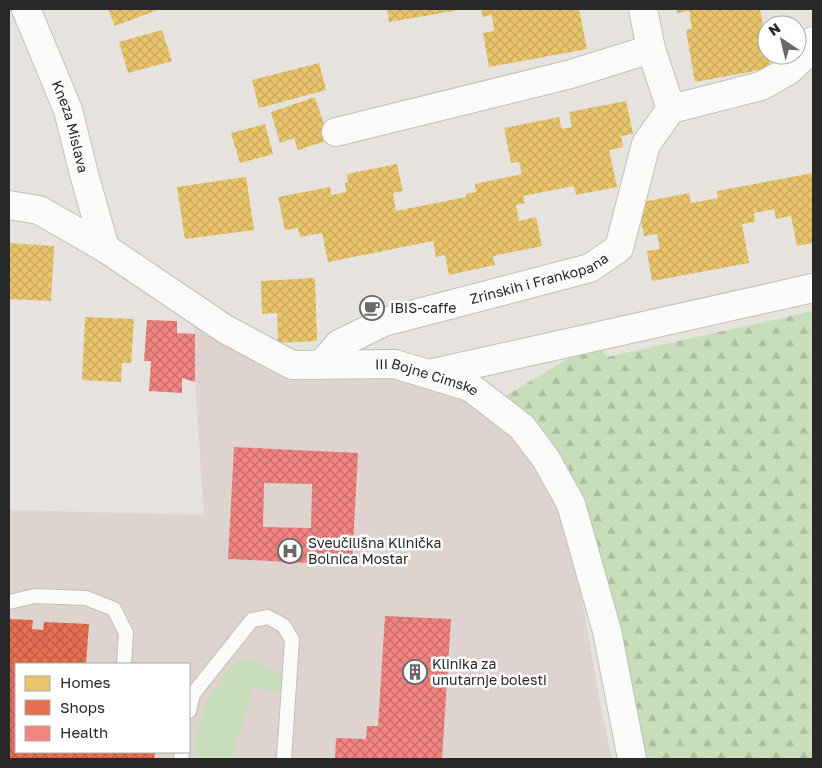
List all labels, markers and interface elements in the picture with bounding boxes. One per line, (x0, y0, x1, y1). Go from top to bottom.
north arrow (757, 15, 807, 65)
text: N (765, 19, 783, 39)
street label: Kneza Mislava (49, 78, 92, 174)
street label: Zrinskih i Frankopana (468, 249, 611, 307)
cafe icon: IBIS-caffe (359, 295, 385, 321)
place label: IBIS-caffe (390, 299, 456, 316)
street label: III Bojne Cimske (375, 354, 482, 399)
place label: Sveučilišna Klinička Bolnica Mostar (308, 534, 441, 567)
hospital icon: Sveučilišna Klinička Bolnica Mostar (277, 538, 303, 564)
place label: Klinika za unutarnje bolesti (432, 655, 547, 688)
building icon: Klinika za unutarnje bolesti (402, 659, 428, 685)
legend (15, 663, 190, 753)
text: Homes (60, 673, 110, 691)
text: Shops (60, 698, 105, 716)
text: Health (60, 723, 108, 741)

